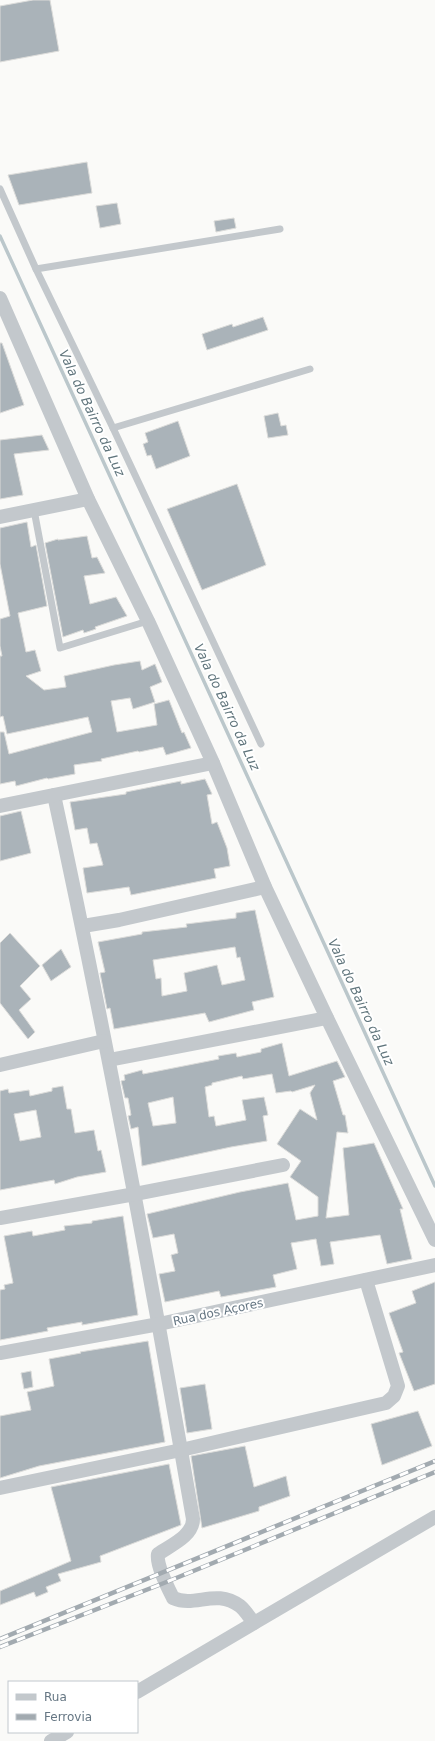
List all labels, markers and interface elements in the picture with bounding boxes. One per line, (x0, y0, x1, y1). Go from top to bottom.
water label: Vala do Bairro da Luz (56, 347, 128, 480)
water label: Vala do Bairro da Luz (191, 641, 263, 774)
water label: Vala do Bairro da Luz (325, 936, 397, 1069)
street label: Rua dos Açores (172, 1296, 264, 1328)
legend (8, 1681, 138, 1733)
text: Rua (44, 1690, 67, 1704)
text: Ferrovia (44, 1710, 92, 1724)

